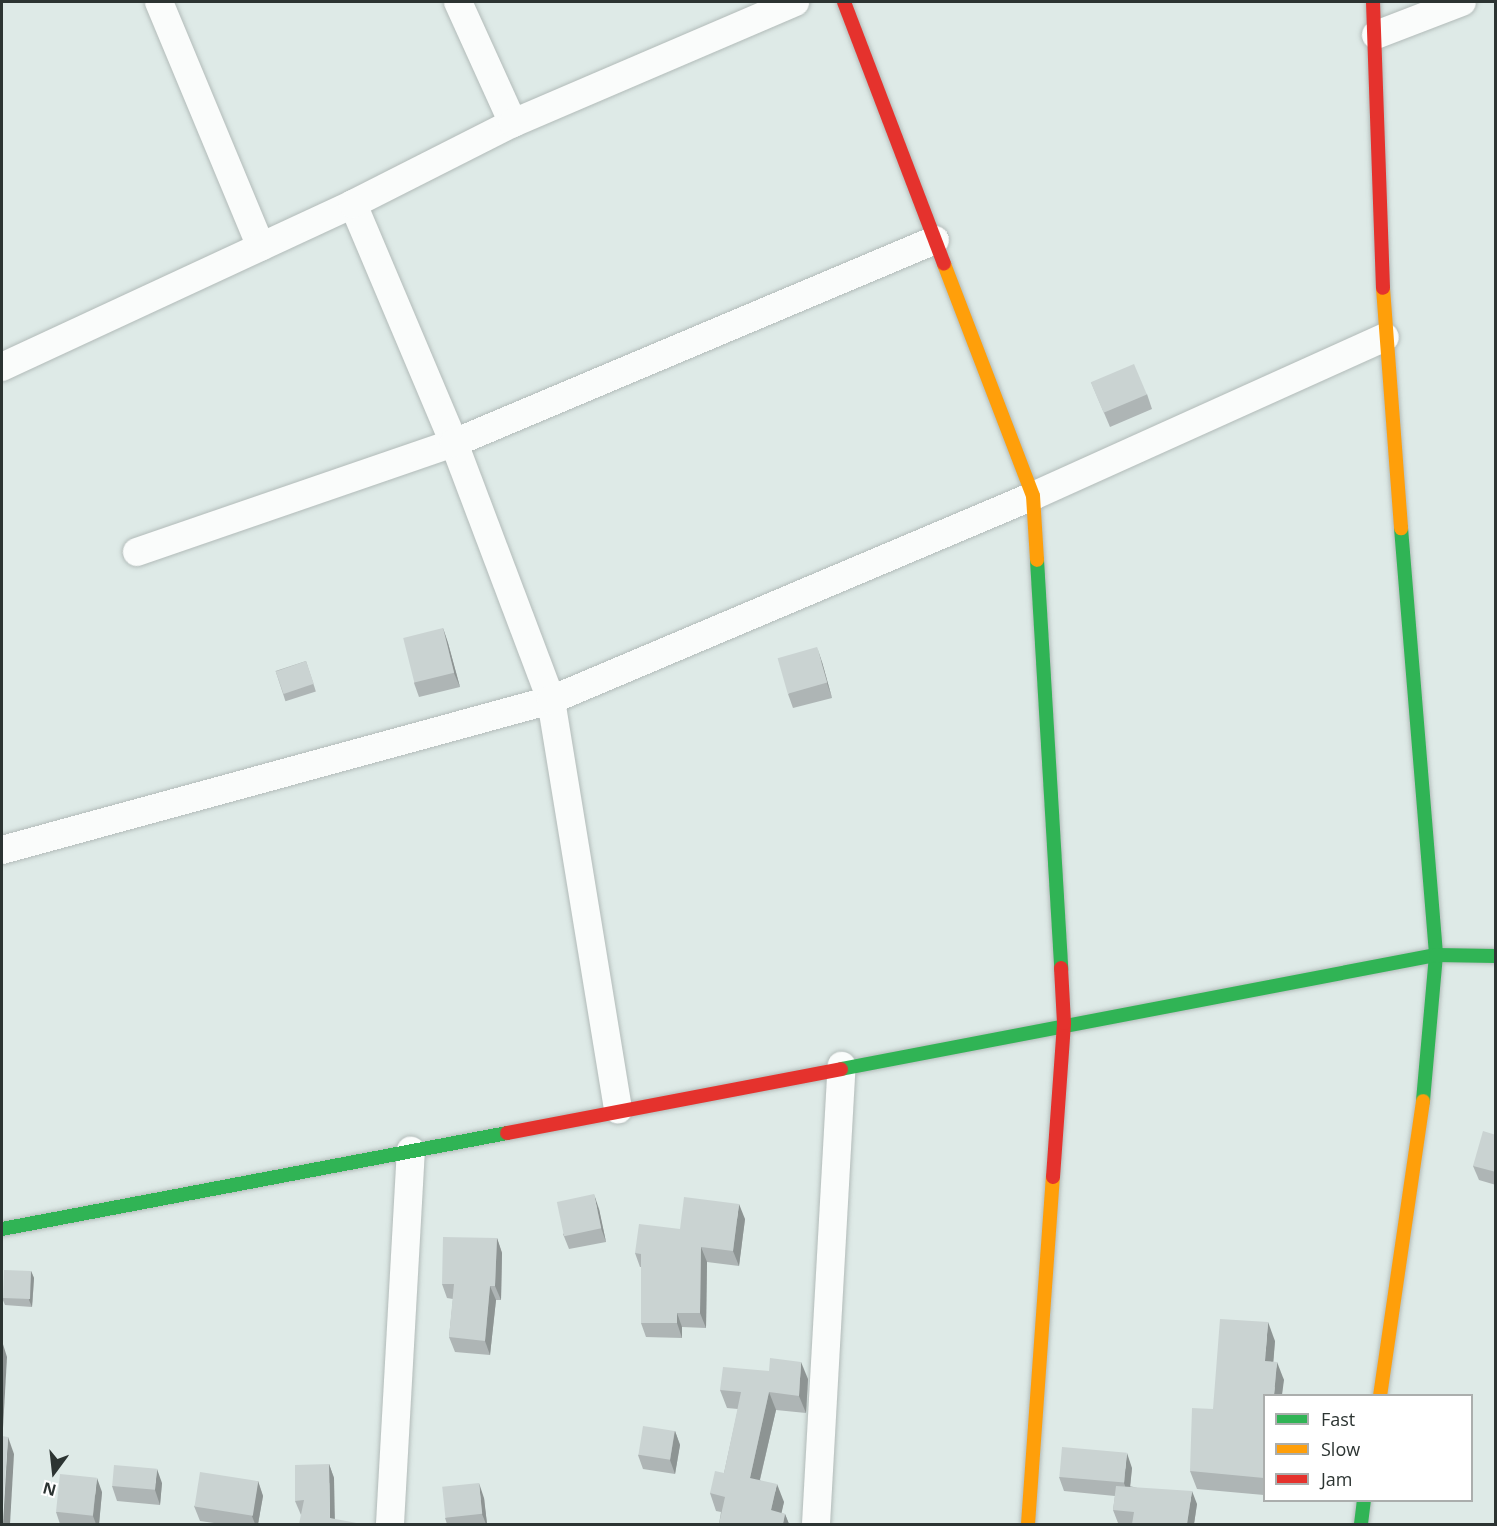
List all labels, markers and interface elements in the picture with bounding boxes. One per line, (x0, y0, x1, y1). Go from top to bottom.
legend (1263, 1394, 1473, 1502)
text: Fast (1321, 1407, 1355, 1431)
text: Slow (1321, 1437, 1360, 1461)
north arrow (24, 1442, 84, 1502)
text: Jam (1321, 1467, 1353, 1491)
text: N (40, 1477, 58, 1502)

